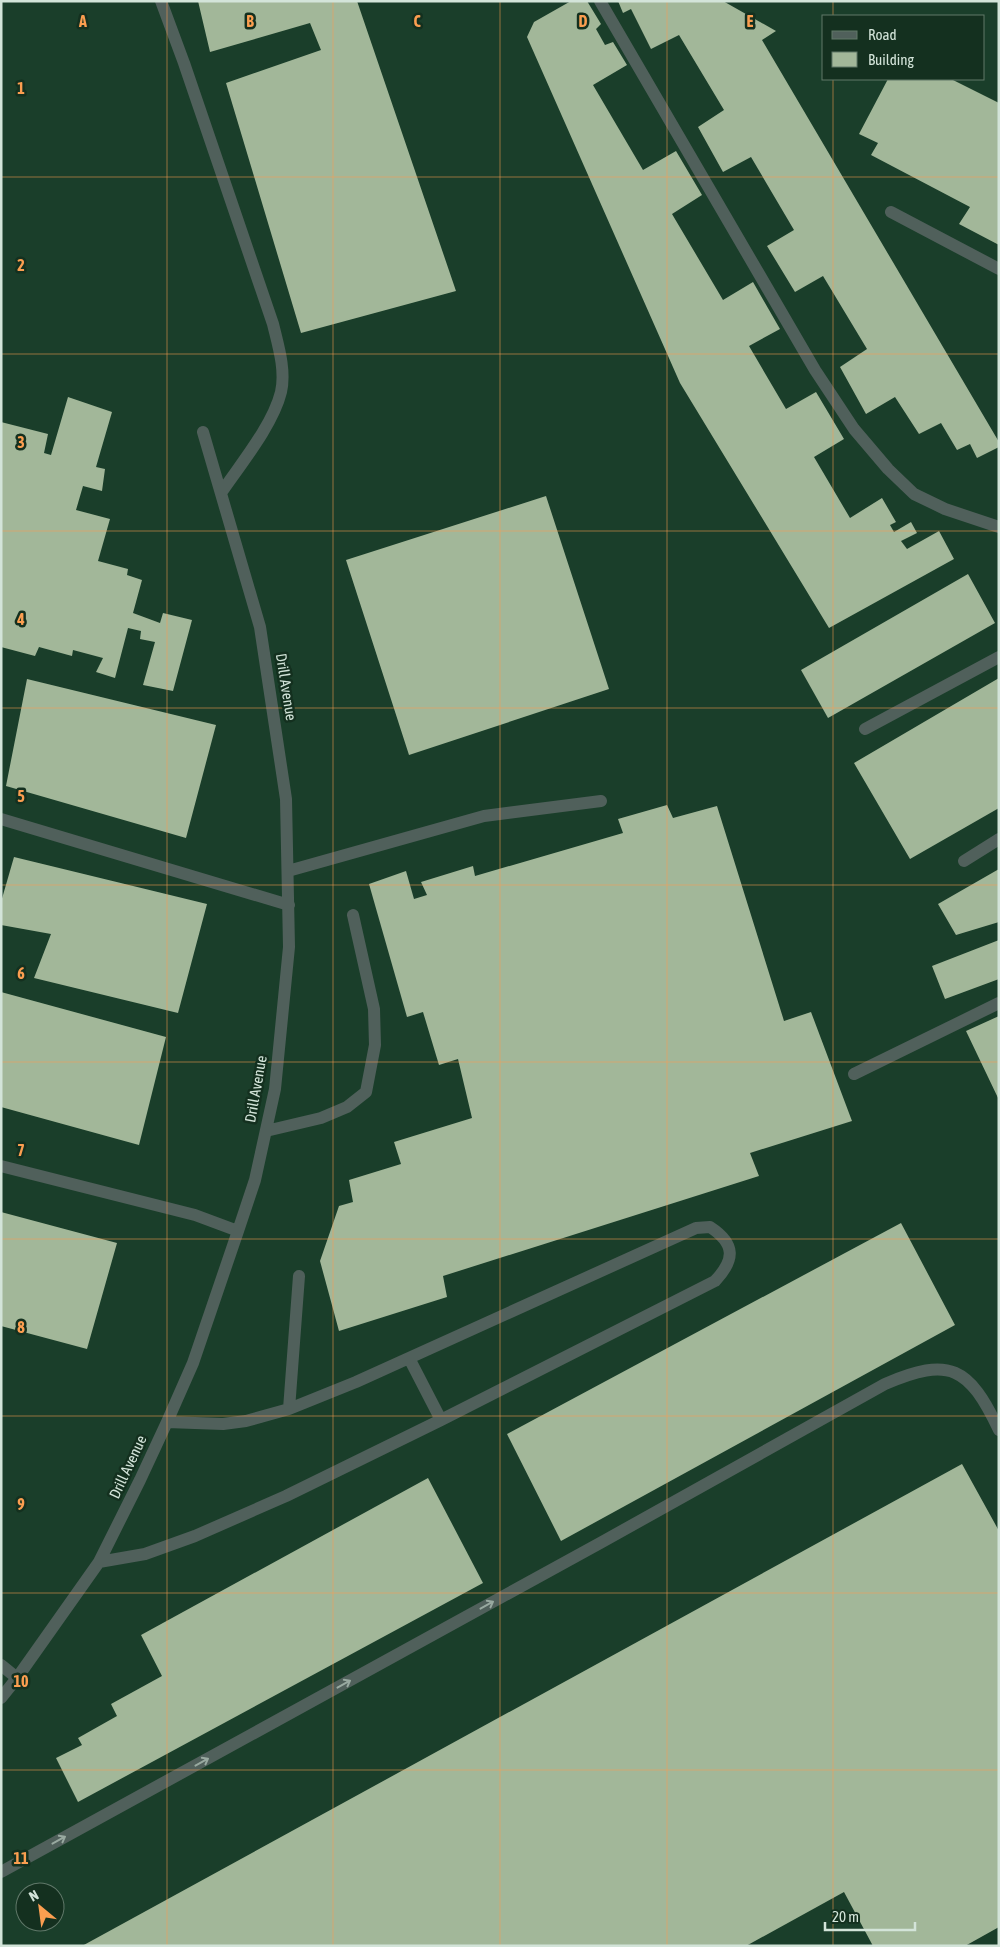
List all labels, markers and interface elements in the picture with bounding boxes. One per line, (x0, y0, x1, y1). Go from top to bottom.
text: A (78, 12, 87, 30)
text: B (246, 12, 254, 30)
text: C (413, 12, 421, 30)
text: D (579, 12, 588, 30)
text: E (747, 12, 754, 30)
legend (822, 15, 985, 80)
text: Road (868, 26, 897, 43)
text: Building (868, 51, 914, 68)
text: 1 (17, 79, 25, 97)
text: 2 (17, 256, 25, 274)
text: 3 (17, 433, 25, 451)
text: 4 (16, 610, 25, 628)
street label: Drill Avenue (273, 652, 300, 722)
text: 5 (17, 787, 25, 805)
text: 6 (17, 964, 25, 982)
street label: Drill Avenue (241, 1054, 270, 1124)
text: 7 (17, 1141, 25, 1159)
text: 8 (17, 1318, 25, 1336)
street label: Drill Avenue (106, 1432, 150, 1501)
text: 9 (17, 1495, 25, 1513)
one-way arrow (479, 1600, 493, 1610)
text: 10 (13, 1672, 29, 1690)
one-way arrow (337, 1678, 351, 1688)
one-way arrow (194, 1757, 209, 1767)
one-way arrow (52, 1835, 67, 1845)
text: 11 (13, 1849, 29, 1867)
north arrow (15, 1882, 65, 1932)
text: N (26, 1887, 41, 1905)
scale bar (825, 1900, 915, 1932)
text: 20 m (832, 1908, 859, 1925)

